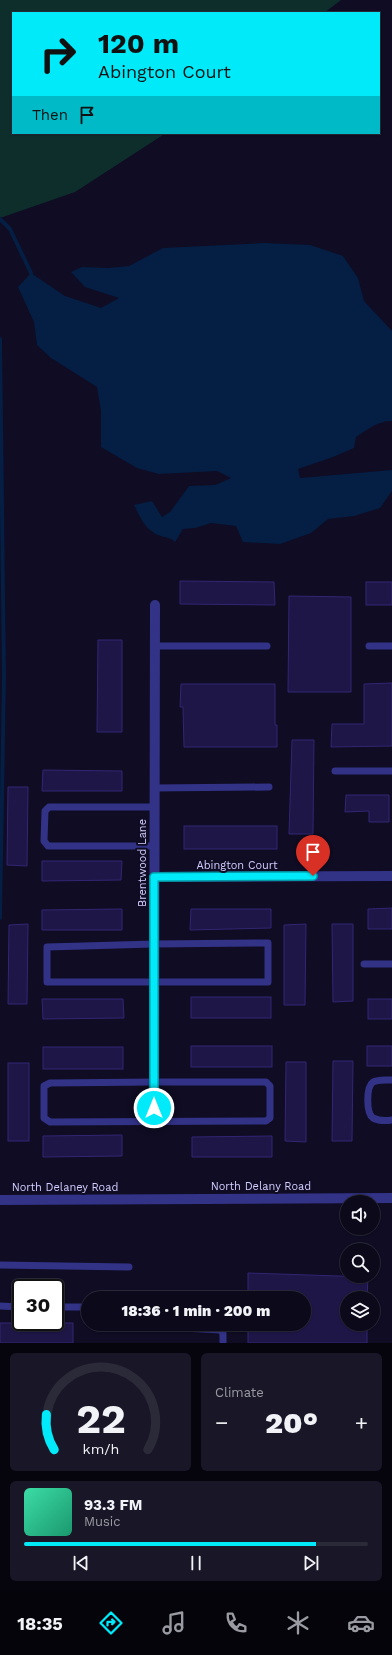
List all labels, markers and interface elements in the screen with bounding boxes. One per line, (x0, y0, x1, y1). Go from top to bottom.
text: 120 m (98, 27, 179, 60)
icon: right (32, 28, 84, 80)
text: Abington Court (98, 61, 231, 82)
icon: arrive (76, 104, 98, 126)
text: Then (32, 106, 68, 124)
street label: Brentwood Lane (136, 819, 149, 907)
pin (296, 835, 330, 876)
icon: arrive (302, 841, 324, 863)
street label: Abington Court (196, 859, 278, 872)
position arrow (133, 1087, 175, 1129)
street label: North Delany Road (211, 1180, 311, 1193)
street label: North Delaney Road (12, 1181, 118, 1194)
map controls (340, 1195, 380, 1331)
button: sound (340, 1195, 380, 1235)
button: search (340, 1243, 380, 1283)
speed limit sign: 30 (12, 1279, 64, 1331)
button: layers (340, 1291, 380, 1331)
text: 18:36 · 1 min · 200 m (122, 1302, 270, 1320)
text: Climate (215, 1385, 264, 1400)
text: 22 (76, 1394, 125, 1443)
text: 20° (265, 1405, 318, 1440)
text: − (215, 1410, 228, 1435)
text: + (355, 1410, 368, 1435)
text: km/h (82, 1441, 119, 1457)
text: 93.3 FM (84, 1496, 142, 1514)
text: Music (84, 1514, 121, 1529)
icon: previous (70, 1552, 92, 1574)
icon: pause (185, 1552, 207, 1574)
icon: next (300, 1552, 322, 1574)
icon: directions (97, 1609, 125, 1637)
icon: music (160, 1609, 188, 1637)
icon: phone (222, 1609, 250, 1637)
icon: climate (284, 1609, 312, 1637)
icon: car (347, 1609, 375, 1637)
text: 18:35 (17, 1613, 63, 1634)

